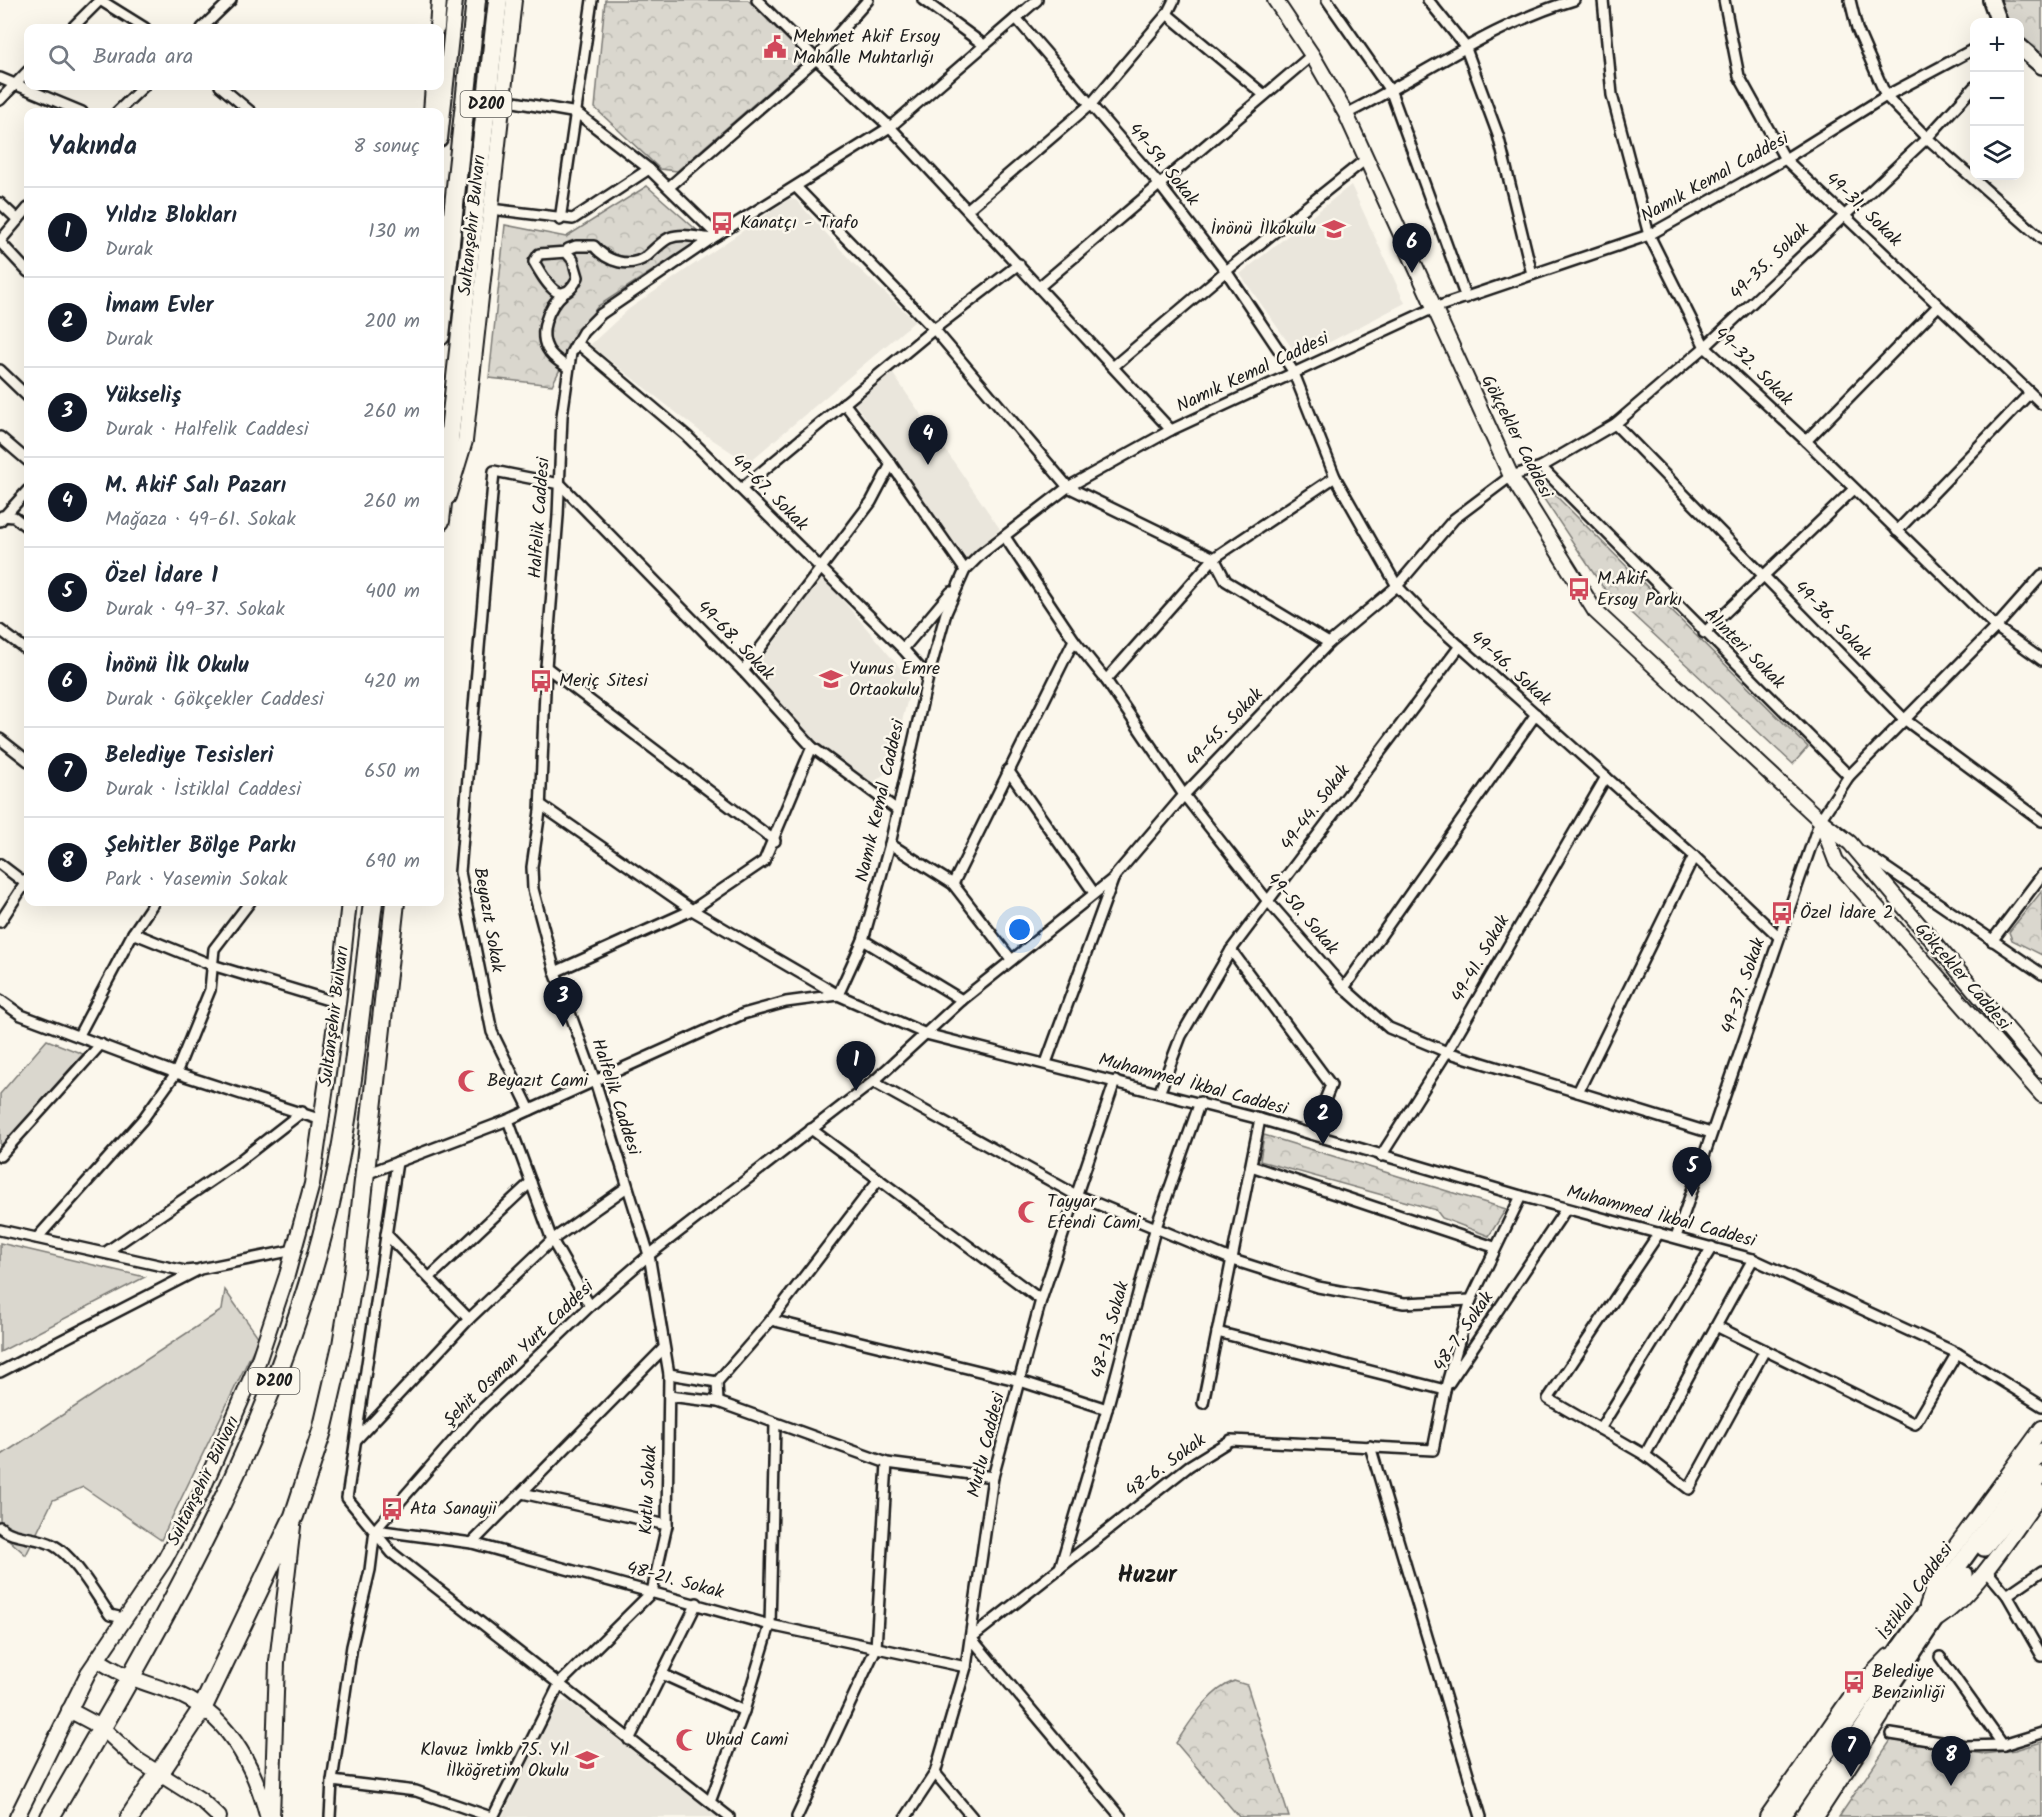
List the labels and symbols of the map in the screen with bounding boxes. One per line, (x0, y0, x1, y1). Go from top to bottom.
place label: Mehmet Akif Ersoy Mahalle Muhtarlığı (793, 23, 941, 73)
public building icon: Mehmet Akif Ersoy Mahalle Muhtarlığı (762, 34, 788, 60)
road number: D200 (460, 91, 512, 117)
street label: 49-59. Sokak (1120, 117, 1206, 213)
street label: Namık Kemal Caddesi (1636, 125, 1795, 231)
street label: Sultanşehir Bulvarı (451, 153, 495, 297)
street label: 49-31. Sokak (1818, 166, 1909, 255)
place label: Kanatçı - Trafo (740, 209, 858, 238)
bus stop icon: Kanatçı - Trafo (709, 210, 735, 236)
place label: İnönü İlkokulu (1211, 215, 1316, 244)
school or university icon: İnönü İlkokulu (1321, 216, 1347, 242)
street label: 49-35. Sokak (1723, 216, 1817, 308)
pin: 6 (1392, 224, 1432, 273)
street label: 49-32. Sokak (1707, 321, 1800, 414)
street label: Namık Kemal Caddesi (1172, 325, 1335, 421)
street label: Gökçekler Caddesi (1472, 370, 1560, 504)
pin: 4 (908, 416, 948, 465)
street label: 49-67. Sokak (723, 447, 815, 539)
street label: Halfelik Caddesi (521, 456, 559, 580)
place label: M.Akif Ersoy Parkı (1597, 565, 1682, 615)
street label: 49-36. Sokak (1786, 574, 1878, 668)
bus stop icon: M.Akif Ersoy Parkı (1566, 576, 1592, 602)
street label: 49-68. Sokak (689, 594, 781, 688)
street label: Alınteri Sokak (1697, 602, 1792, 697)
street label: 49-46. Sokak (1463, 624, 1558, 714)
place label: Yunus Emre Ortaokulu (849, 655, 940, 705)
school or university icon: Yunus Emre Ortaokulu (818, 666, 844, 692)
place label: Meriç Sitesi (559, 667, 648, 696)
bus stop icon: Meriç Sitesi (528, 668, 554, 694)
street label: 49-45. Sokak (1179, 681, 1271, 774)
street label: Namık Kemal Caddesi (848, 716, 914, 885)
street label: 49-44. Sokak (1274, 758, 1358, 857)
street label: Beyazıt Sokak (464, 865, 512, 975)
street label: 49-50. Sokak (1259, 866, 1346, 962)
place label: Özel İdare 2 (1800, 899, 1893, 928)
bus stop icon: Özel İdare 2 (1769, 900, 1795, 926)
street label: 49-41. Sokak (1444, 909, 1518, 1008)
your location (1005, 915, 1034, 944)
street label: Gökçekler Caddesi (1907, 917, 2018, 1038)
street label: 49-37. Sokak (1714, 933, 1774, 1038)
street label: Sultanşehir Bulvarı (312, 944, 358, 1088)
pin: 3 (544, 978, 582, 1027)
street label: Halfelik Caddesi (582, 1035, 648, 1160)
pin: 1 (836, 1042, 876, 1091)
street label: Muhammed İkbal Caddesi (1095, 1046, 1291, 1124)
place label: Beyazıt Cami (487, 1067, 589, 1096)
mosque icon: Beyazıt Cami (456, 1068, 482, 1094)
pin: 2 (1304, 1096, 1342, 1145)
pin: 5 (1672, 1148, 1712, 1197)
street label: Muhammed İkbal Caddesi (1563, 1178, 1759, 1256)
place label: Tayyar Efendi Cami (1047, 1188, 1141, 1238)
mosque icon: Tayyar Efendi Cami (1016, 1199, 1042, 1225)
street label: Şehit Osman Yurt Caddesi (437, 1273, 602, 1434)
street label: 48-13. Sokak (1084, 1278, 1138, 1382)
street label: 48-7. Sokak (1426, 1285, 1502, 1378)
road number: D200 (248, 1368, 300, 1394)
street label: Mutlu Caddesi (960, 1389, 1014, 1501)
street label: Sultanşehir Bulvarı (160, 1411, 248, 1551)
street label: 48-6. Sokak (1120, 1426, 1213, 1505)
street label: Kutlu Sokak (632, 1444, 666, 1535)
place label: Ata Sanayii (410, 1495, 497, 1524)
bus stop icon: Ata Sanayii (379, 1496, 405, 1522)
street label: İstiklal Caddesi (1871, 1537, 1962, 1647)
street label: 48-21. Sokak (623, 1554, 727, 1608)
district label: Huzur (1117, 1556, 1178, 1595)
place label: Belediye Benzinliği (1872, 1658, 1945, 1708)
bus stop icon: Belediye Benzinliği (1841, 1669, 1867, 1695)
place label: Uhud Cami (705, 1726, 789, 1755)
mosque icon: Uhud Cami (674, 1727, 700, 1753)
pin: 7 (1832, 1728, 1870, 1777)
place label: Klavuz İmkb 75. Yıl İlköğretim Okulu (420, 1736, 570, 1786)
pin: 8 (1932, 1736, 1970, 1786)
school or university icon: Klavuz İmkb 75. Yıl İlköğretim Okulu (574, 1747, 600, 1773)

